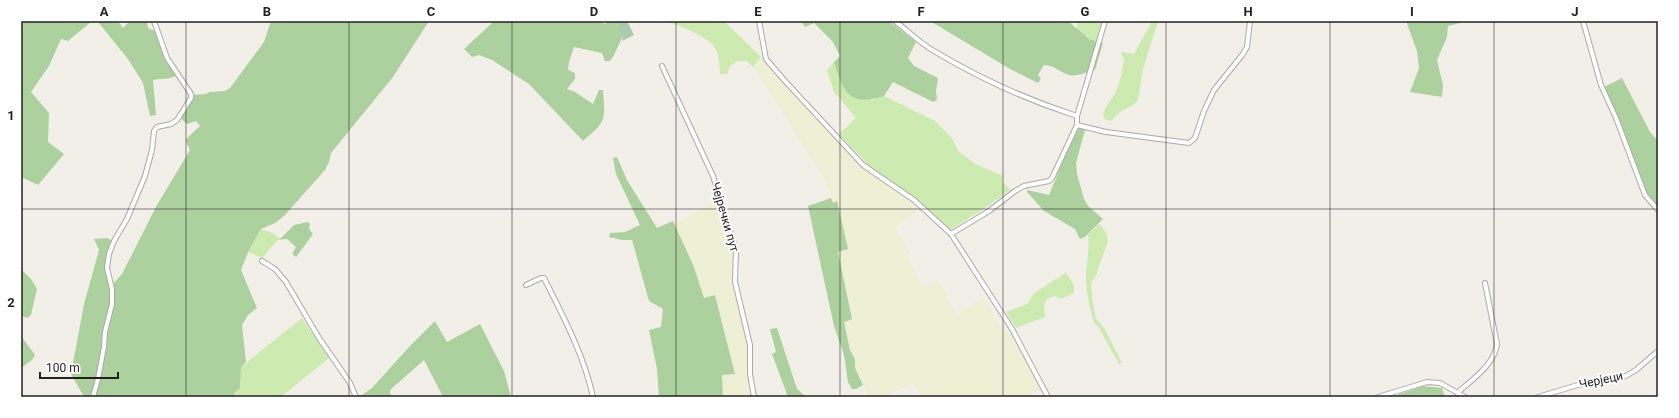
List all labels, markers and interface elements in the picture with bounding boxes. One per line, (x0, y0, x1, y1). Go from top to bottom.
text: A (100, 4, 109, 19)
text: B (263, 4, 271, 19)
text: C (427, 4, 436, 19)
text: D (590, 4, 598, 19)
text: E (754, 4, 762, 19)
text: F (917, 4, 925, 19)
text: G (1081, 4, 1090, 19)
text: H (1243, 4, 1253, 19)
text: I (1410, 4, 1414, 19)
text: J (1571, 4, 1579, 19)
text: 1 (7, 108, 15, 123)
street label: Чејречки пут (708, 181, 742, 254)
text: 2 (7, 295, 15, 310)
scale bar (40, 354, 118, 380)
text: 100 m (46, 361, 80, 375)
street label: Черјеци (1578, 369, 1624, 391)

